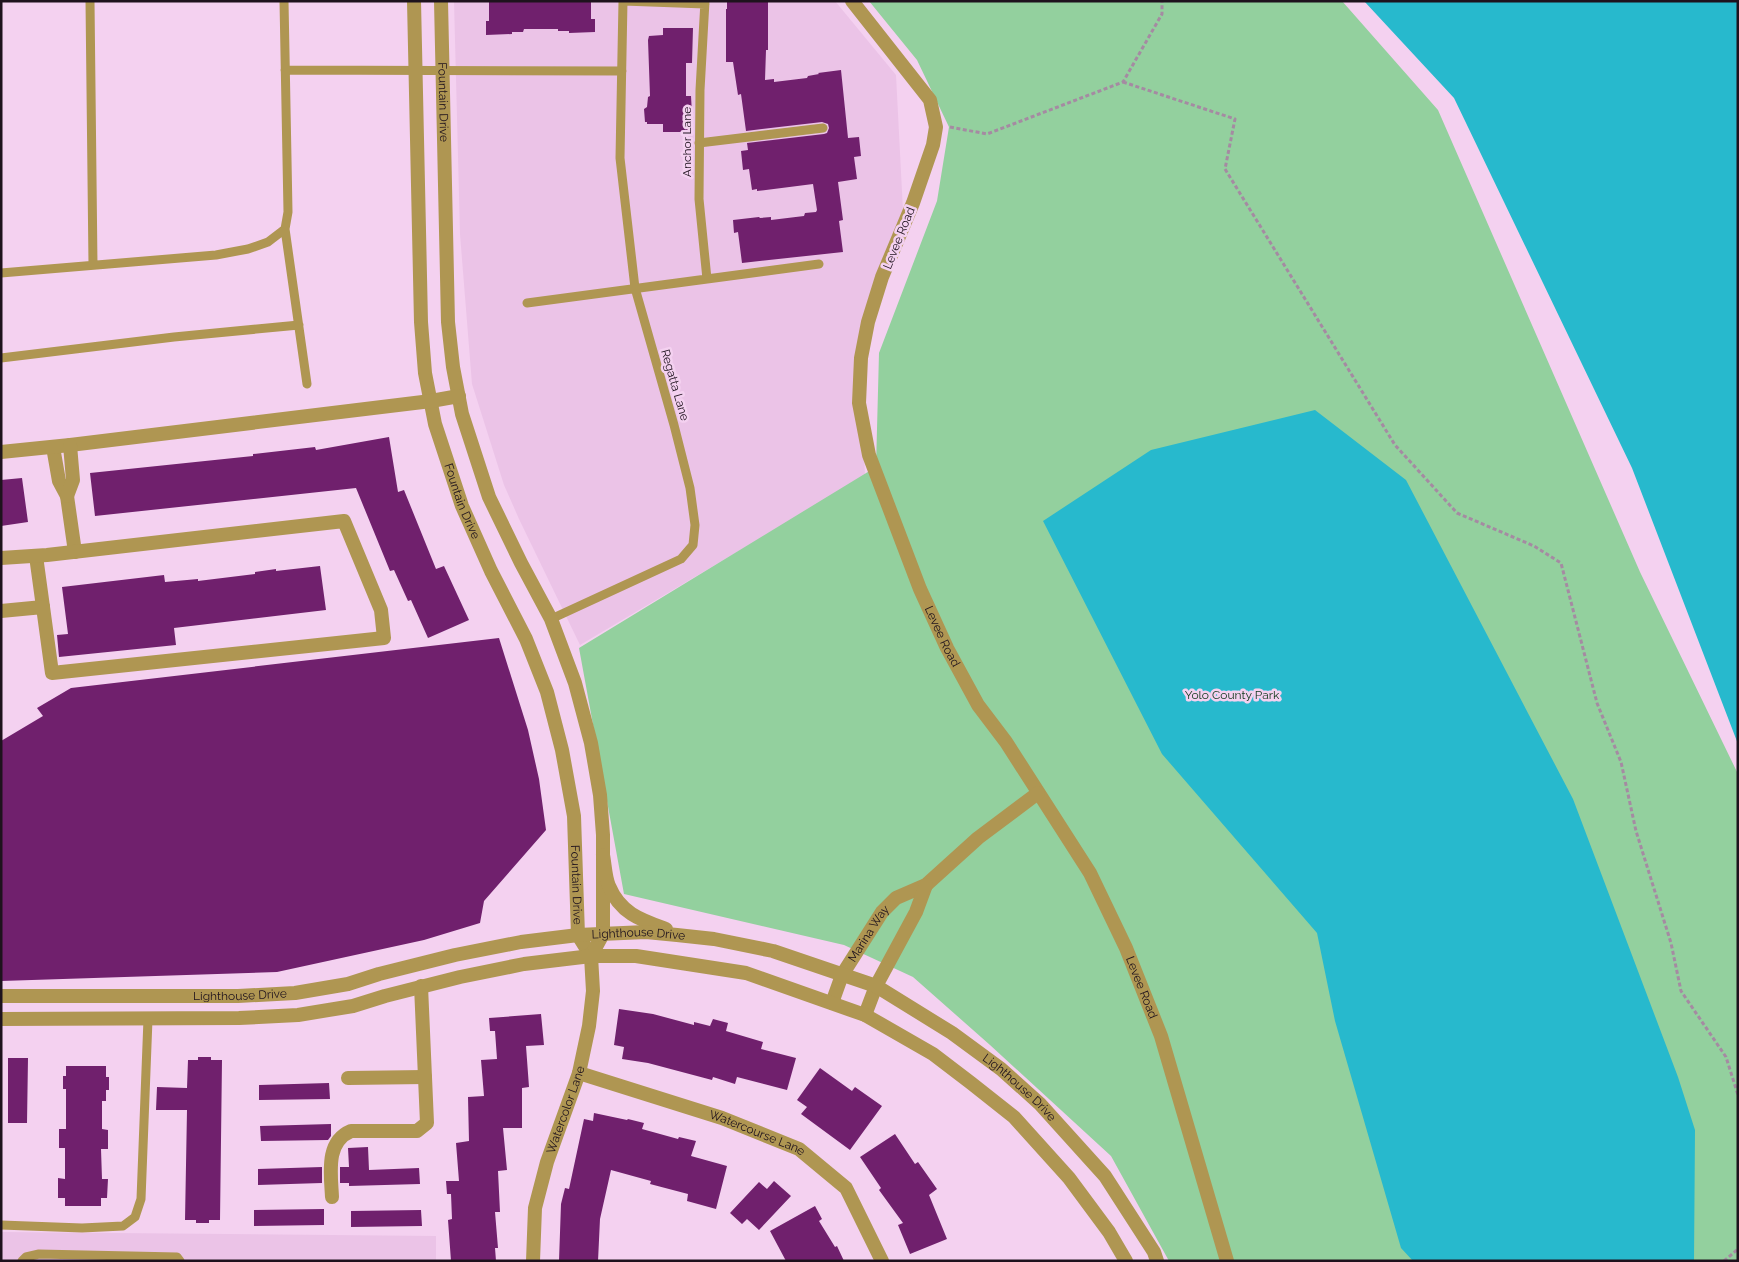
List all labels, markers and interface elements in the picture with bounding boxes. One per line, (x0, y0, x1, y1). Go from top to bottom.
street label: Fountain Drive (435, 62, 451, 142)
street label: Anchor Lane (680, 107, 694, 177)
street label: Levee Road (880, 205, 918, 271)
street label: Regatta Lane (658, 348, 692, 422)
street label: Fountain Drive (441, 462, 483, 541)
street label: Levee Road (922, 604, 963, 669)
park label: Yolo County Park (1185, 688, 1280, 702)
street label: Fountain Drive (568, 845, 585, 925)
street label: Marina Way (845, 902, 892, 965)
street label: Lighthouse Drive (591, 925, 686, 943)
street label: Levee Road (1123, 954, 1160, 1021)
street label: Lighthouse Drive (193, 986, 287, 1003)
street label: Lighthouse Drive (980, 1051, 1059, 1124)
street label: Watercolor Lane (544, 1065, 587, 1156)
street label: Watercourse Lane (708, 1107, 808, 1158)

